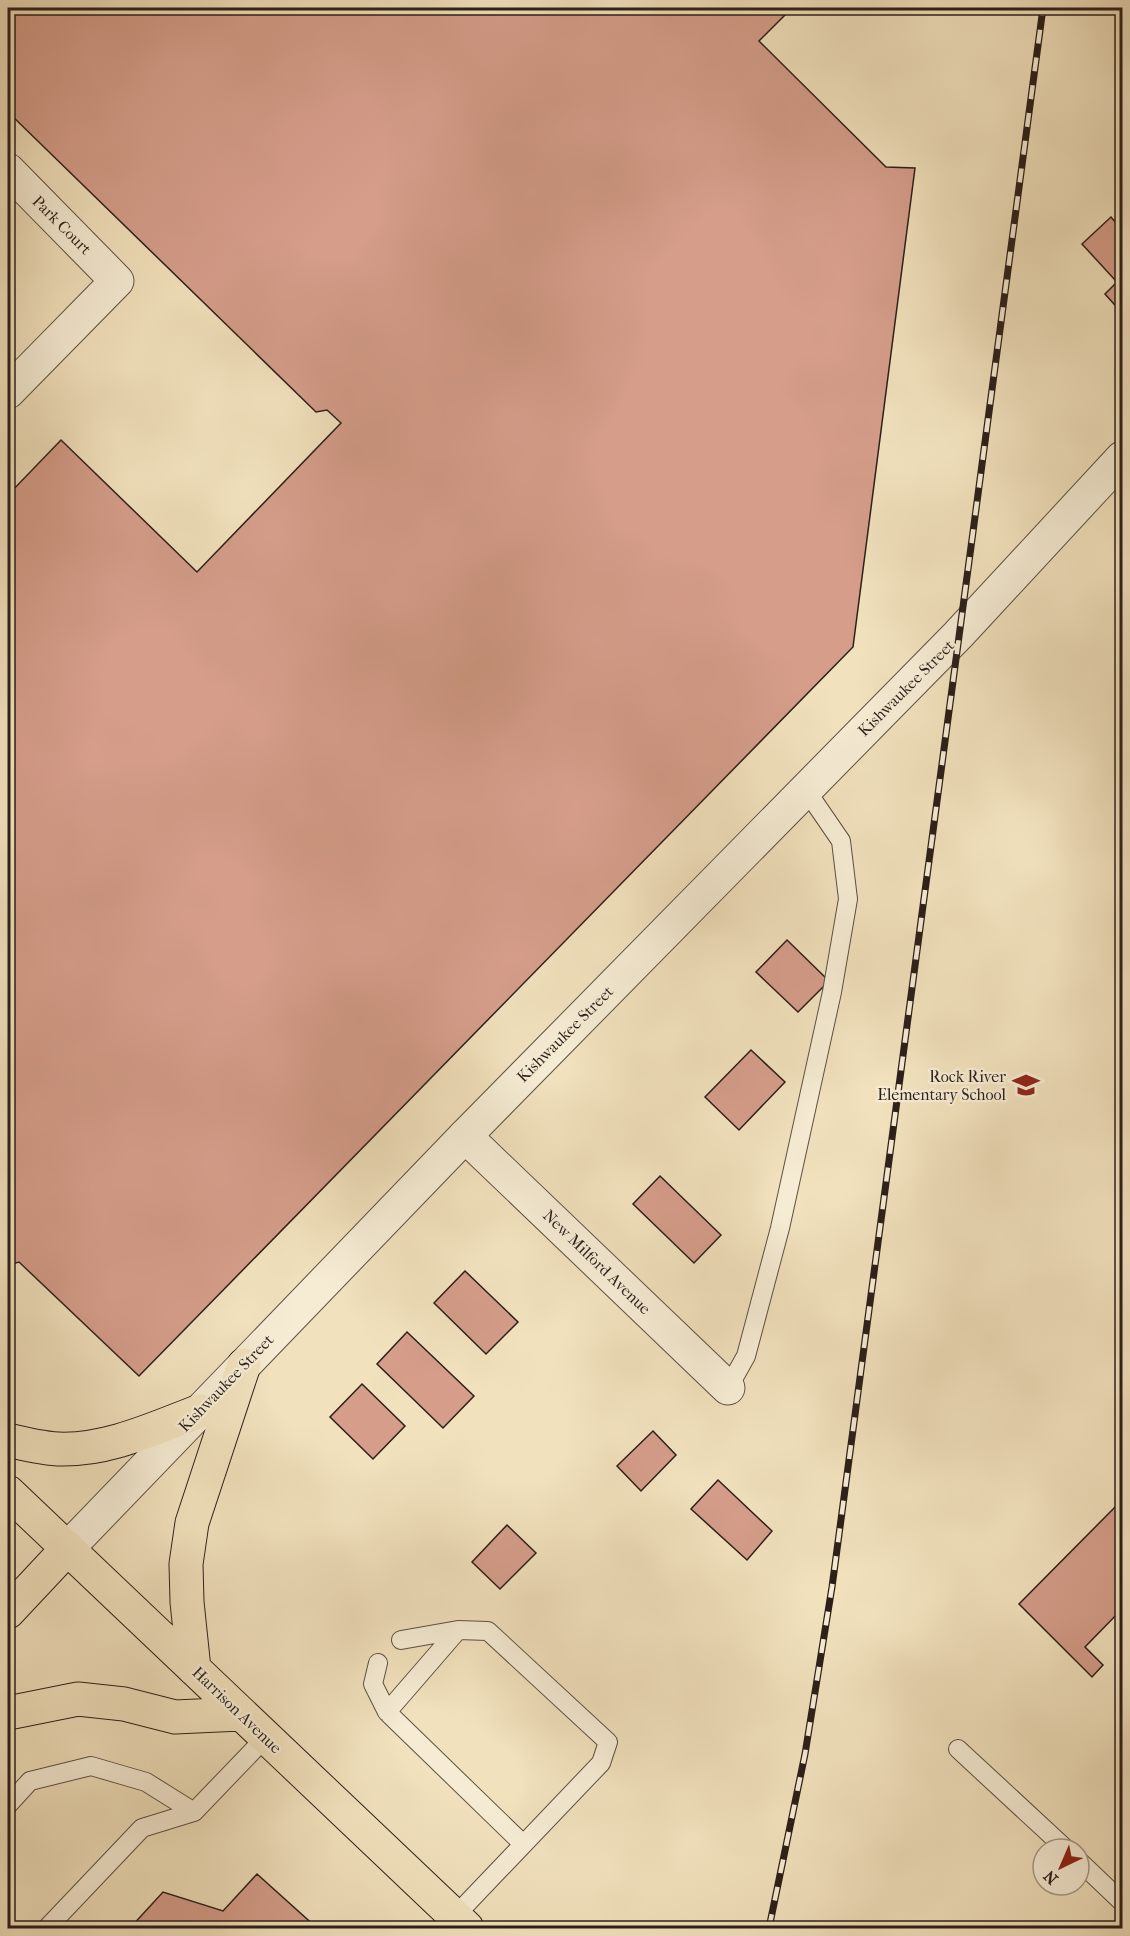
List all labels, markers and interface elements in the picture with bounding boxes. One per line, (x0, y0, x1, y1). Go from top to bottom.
street label: Park Court (29, 192, 96, 259)
street label: Kishwaukee Street (854, 636, 958, 740)
street label: Kishwaukee Street (513, 982, 617, 1086)
place label: Rock River Elementary School (877, 1067, 1007, 1104)
school or university icon: Rock River Elementary School (1011, 1070, 1041, 1100)
street label: New Milford Avenue (539, 1206, 655, 1318)
street label: Kishwaukee Street (175, 1330, 278, 1436)
street label: Harrison Avenue (188, 1663, 286, 1757)
north arrow (1031, 1837, 1091, 1897)
text: N (1039, 1866, 1062, 1888)

